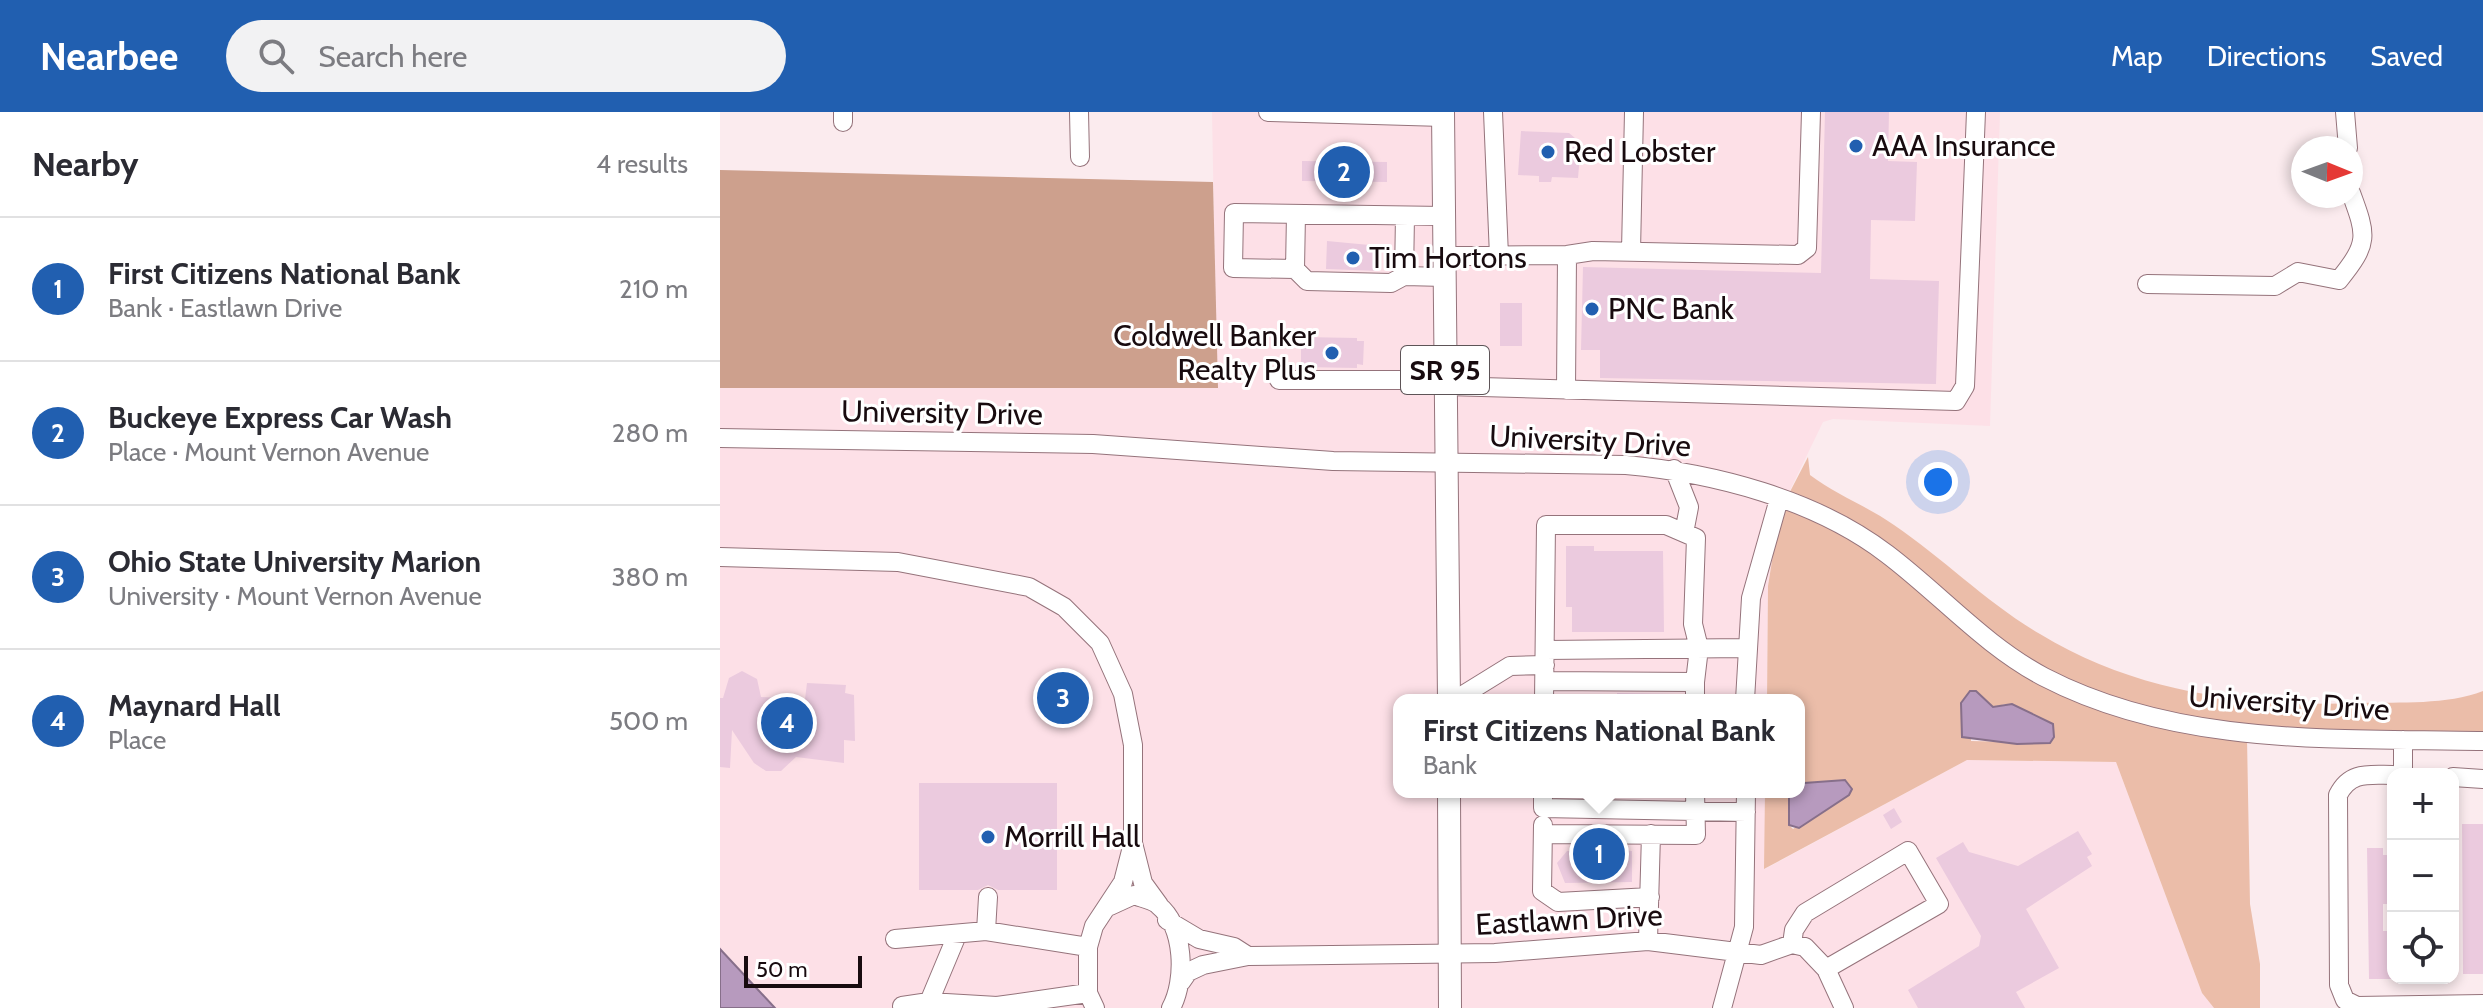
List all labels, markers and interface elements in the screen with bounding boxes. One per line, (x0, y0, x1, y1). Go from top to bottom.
search box (226, 20, 786, 92)
text: Nearbee (40, 33, 178, 80)
icon: search (254, 34, 298, 78)
text: Search here (318, 38, 467, 75)
text: Map (2111, 39, 2163, 73)
text: Directions (2207, 39, 2326, 73)
text: Saved (2370, 39, 2443, 73)
place label: AAA Insurance (1872, 127, 2056, 164)
place label: Red Lobster (1564, 133, 1716, 170)
north arrow (2291, 136, 2363, 208)
marker: AAA Insurance (1847, 137, 1865, 155)
pin: 2 (1318, 142, 1370, 202)
text: Nearby (32, 143, 139, 185)
marker: Red Lobster (1539, 143, 1557, 161)
text: 4 results (596, 148, 688, 180)
place label: Tim Hortons (1369, 239, 1527, 276)
marker: Tim Hortons (1344, 249, 1362, 267)
text: First Citizens National Bank (108, 255, 461, 292)
text: 1 (53, 273, 63, 305)
text: 210 m (619, 273, 688, 305)
place label: PNC Bank (1608, 290, 1735, 327)
text: Bank · Eastlawn Drive (108, 292, 342, 324)
marker: PNC Bank (1583, 300, 1601, 318)
place label: Coldwell Banker Realty Plus (1113, 317, 1317, 388)
marker: Coldwell Banker Realty Plus (1323, 344, 1341, 362)
road number: SR 95 (1401, 346, 1489, 394)
street label: University Drive (841, 392, 1043, 433)
text: Buckeye Express Car Wash (108, 399, 452, 436)
text: 2 (51, 417, 65, 449)
text: 280 m (612, 417, 688, 449)
street label: University Drive (1488, 417, 1692, 464)
text: Place · Mount Vernon Avenue (108, 436, 429, 468)
your location (1918, 462, 1958, 502)
text: Ohio State University Marion (108, 543, 481, 580)
text: 3 (51, 561, 65, 593)
text: 380 m (611, 561, 688, 593)
text: University · Mount Vernon Avenue (108, 580, 482, 612)
pin: 3 (1037, 668, 1089, 728)
street label: University Drive (2187, 677, 2391, 728)
text: Maynard Hall (108, 687, 281, 724)
pin: 4 (761, 693, 813, 753)
popup (1393, 694, 1805, 798)
text: 4 (50, 705, 66, 737)
text: 500 m (609, 705, 688, 737)
text: First Citizens National Bank (1423, 712, 1775, 749)
text: Place (108, 724, 166, 756)
text: Bank (1423, 749, 1477, 781)
map controls (2387, 768, 2459, 984)
button: + (2387, 768, 2459, 840)
place label: Morrill Hall (1004, 818, 1140, 855)
pin: 1 (1573, 824, 1625, 884)
marker: Morrill Hall (979, 828, 997, 846)
button: − (2387, 840, 2459, 912)
street label: Eastlawn Drive (1475, 896, 1663, 943)
button: locate (2387, 912, 2459, 984)
scale bar (744, 952, 862, 988)
text: 50 m (756, 956, 808, 983)

